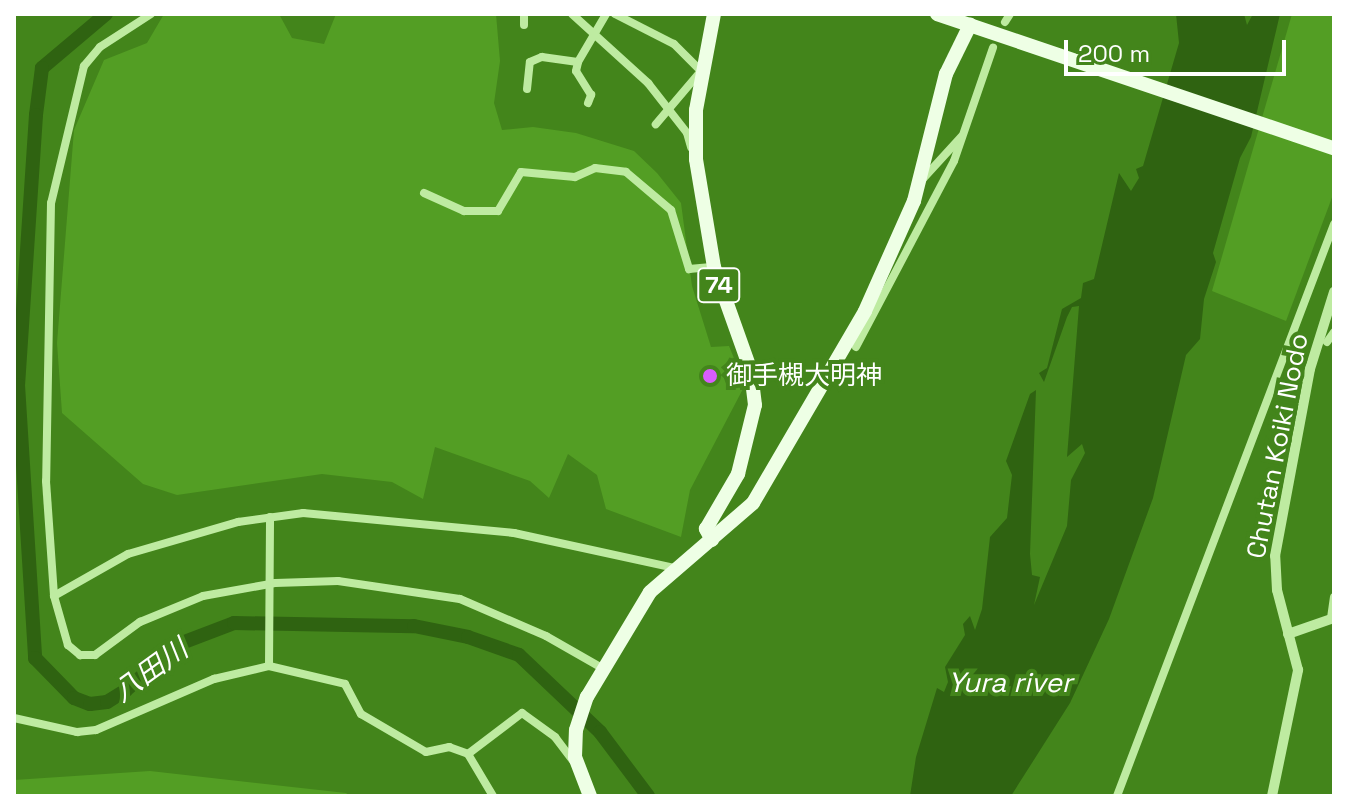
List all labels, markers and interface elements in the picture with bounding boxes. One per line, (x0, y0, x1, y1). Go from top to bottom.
scale bar (1068, 24, 1290, 74)
text: 200 m (1078, 38, 1150, 69)
road number: 74 (697, 265, 741, 305)
street label: Chutan Koiki Nodo (1241, 331, 1315, 561)
place label: 御手槻大明神 (726, 360, 882, 392)
marker: 御手槻大明神 (701, 367, 719, 385)
water label: 八田川 (106, 632, 194, 708)
water label: Yura river (948, 665, 1072, 699)

